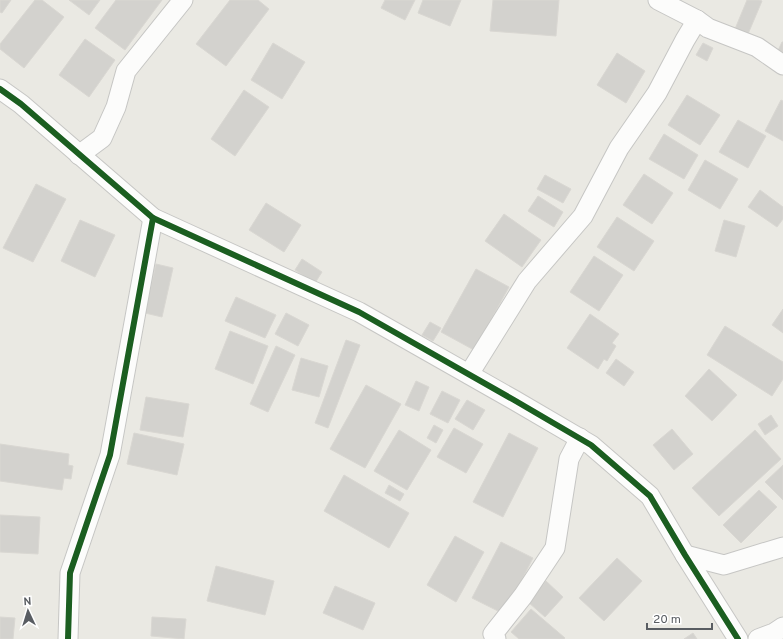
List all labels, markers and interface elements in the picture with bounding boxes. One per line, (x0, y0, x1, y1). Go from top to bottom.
north arrow (8, 591, 48, 631)
text: N (23, 595, 32, 609)
scale bar (647, 605, 712, 631)
text: 20 m (653, 612, 681, 628)

